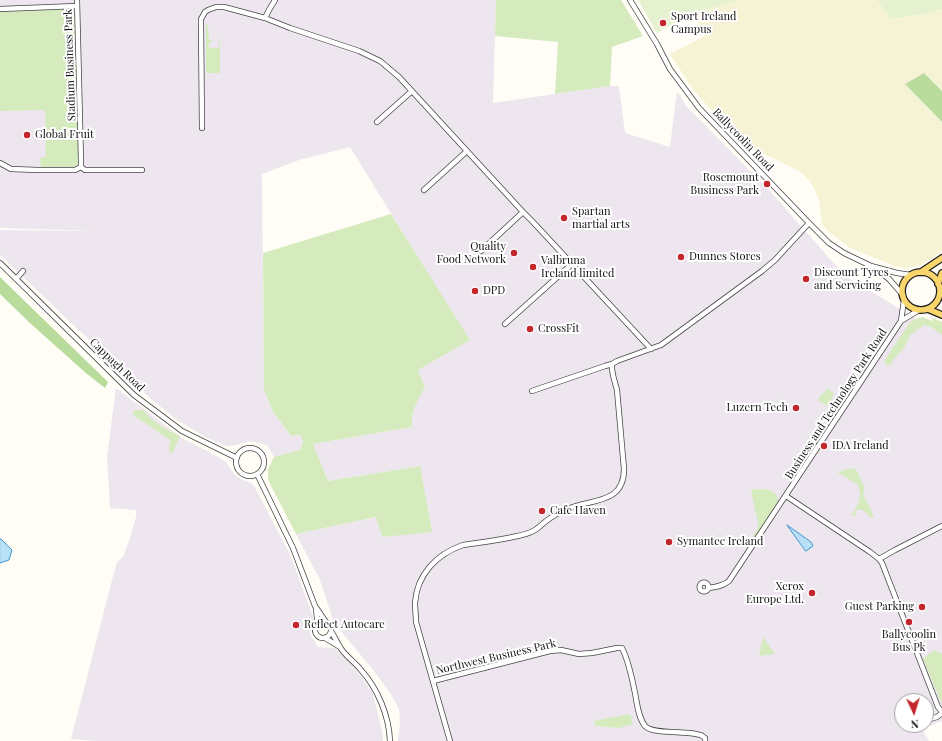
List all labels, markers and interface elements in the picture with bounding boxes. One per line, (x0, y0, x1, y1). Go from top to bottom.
street label: Stadium Business Park (61, 9, 79, 121)
place label: Sport Ireland Campus (671, 10, 736, 36)
marker: Sport Ireland Campus (658, 18, 668, 28)
street label: Ballycoolin Road (710, 106, 776, 174)
place label: Global Fruit (35, 128, 94, 142)
marker: Global Fruit (22, 130, 32, 140)
place label: Rosemount Business Park (690, 171, 759, 197)
marker: Rosemount Business Park (762, 179, 772, 189)
place label: Spartan martial arts (572, 205, 630, 231)
marker: Spartan martial arts (559, 213, 569, 223)
place label: Quality Food Network (437, 240, 506, 266)
marker: Quality Food Network (509, 248, 519, 258)
place label: Dunnes Stores (689, 250, 761, 264)
marker: Dunnes Stores (676, 252, 686, 262)
place label: Valbruna Ireland limited (541, 254, 615, 280)
marker: Valbruna Ireland limited (528, 262, 538, 272)
place label: Discount Tyres and Servicing (814, 266, 889, 292)
marker: Discount Tyres and Servicing (801, 274, 811, 284)
place label: DPD (483, 284, 505, 298)
marker: DPD (470, 286, 480, 296)
place label: CrossFit (538, 322, 579, 336)
marker: CrossFit (525, 324, 535, 334)
street label: Business and Technology Park Road (782, 326, 890, 482)
street label: Cappagh Road (87, 335, 147, 395)
place label: Luzern Tech (726, 401, 788, 415)
marker: Luzern Tech (791, 403, 801, 413)
place label: IDA Ireland (832, 439, 889, 453)
marker: IDA Ireland (819, 441, 829, 451)
place label: Cafe Haven (550, 504, 606, 518)
marker: Cafe Haven (537, 506, 547, 516)
place label: Symantec Ireland (677, 535, 763, 549)
marker: Symantec Ireland (664, 537, 674, 547)
place label: Xerox Europe Ltd. (746, 580, 804, 606)
marker: Xerox Europe Ltd. (807, 588, 817, 598)
place label: Guest Parking (845, 600, 914, 614)
marker: Guest Parking (917, 602, 927, 612)
marker: Ballycoolin Bus Pk (904, 617, 914, 627)
place label: Reflect Autocare (304, 618, 385, 632)
marker: Reflect Autocare (291, 620, 301, 630)
place label: Ballycoolin Bus Pk (882, 628, 936, 654)
street label: Northwest Business Park (435, 637, 557, 677)
north arrow (894, 693, 934, 733)
text: N (910, 717, 919, 732)

